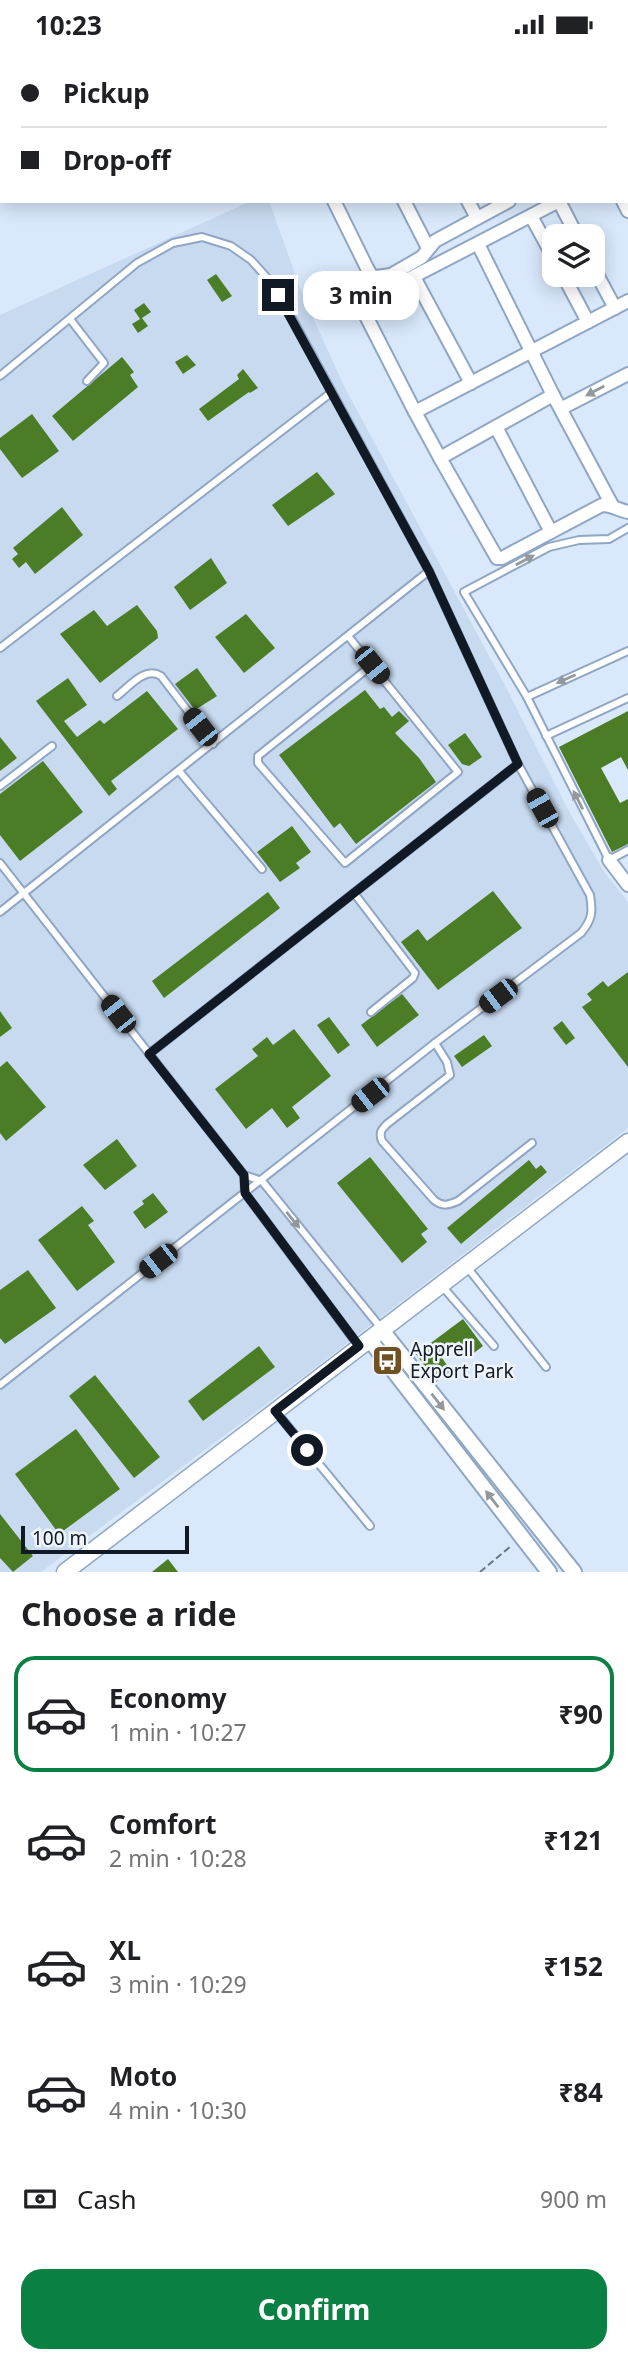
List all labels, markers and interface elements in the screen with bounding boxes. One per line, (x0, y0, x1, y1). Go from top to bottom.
text: 10:23 (35, 7, 102, 43)
text: Pickup (63, 75, 150, 111)
text: Drop-off (63, 142, 170, 178)
map controls (542, 224, 605, 287)
button: layers (542, 224, 605, 287)
callout: 3 min (302, 271, 418, 319)
route end (262, 279, 294, 311)
text: 3 min (329, 279, 393, 311)
one-way arrow (585, 385, 605, 397)
one-way arrow (515, 555, 535, 566)
car (351, 642, 394, 688)
one-way arrow (556, 673, 576, 685)
car (179, 704, 222, 750)
car (523, 785, 562, 831)
one-way arrow (573, 790, 584, 810)
car (475, 975, 522, 1017)
car (97, 991, 140, 1037)
car (347, 1074, 394, 1116)
one-way arrow (285, 1211, 300, 1228)
car (135, 1240, 182, 1282)
place label: Apprell Export Park (410, 1336, 514, 1384)
bus stop icon: Apprell Export Park (370, 1343, 404, 1377)
one-way arrow (431, 1393, 445, 1411)
route start (291, 1434, 323, 1466)
one-way arrow (485, 1490, 499, 1508)
scale bar (21, 1523, 189, 1555)
text: 100 m (32, 1525, 87, 1551)
text: Choose a ride (21, 1592, 237, 1635)
text: Economy (109, 1680, 227, 1716)
icon: car (25, 1683, 88, 1746)
text: ₹90 (558, 1696, 603, 1732)
text: 1 min · 10:27 (109, 1716, 247, 1748)
text: Comfort (109, 1806, 217, 1842)
icon: car (25, 1809, 88, 1872)
text: ₹121 (544, 1822, 603, 1858)
text: 2 min · 10:28 (109, 1842, 247, 1874)
text: XL (109, 1932, 141, 1968)
icon: car (25, 1935, 88, 1998)
text: ₹152 (544, 1948, 603, 1984)
text: 3 min · 10:29 (109, 1968, 247, 2000)
text: Moto (109, 2058, 177, 2094)
icon: car (25, 2061, 88, 2124)
text: ₹84 (558, 2074, 603, 2110)
text: 4 min · 10:30 (109, 2094, 247, 2126)
icon: cash (21, 2180, 59, 2218)
text: Cash (77, 2181, 137, 2217)
text: 900 m (540, 2183, 607, 2215)
button: Confirm (21, 2269, 607, 2349)

